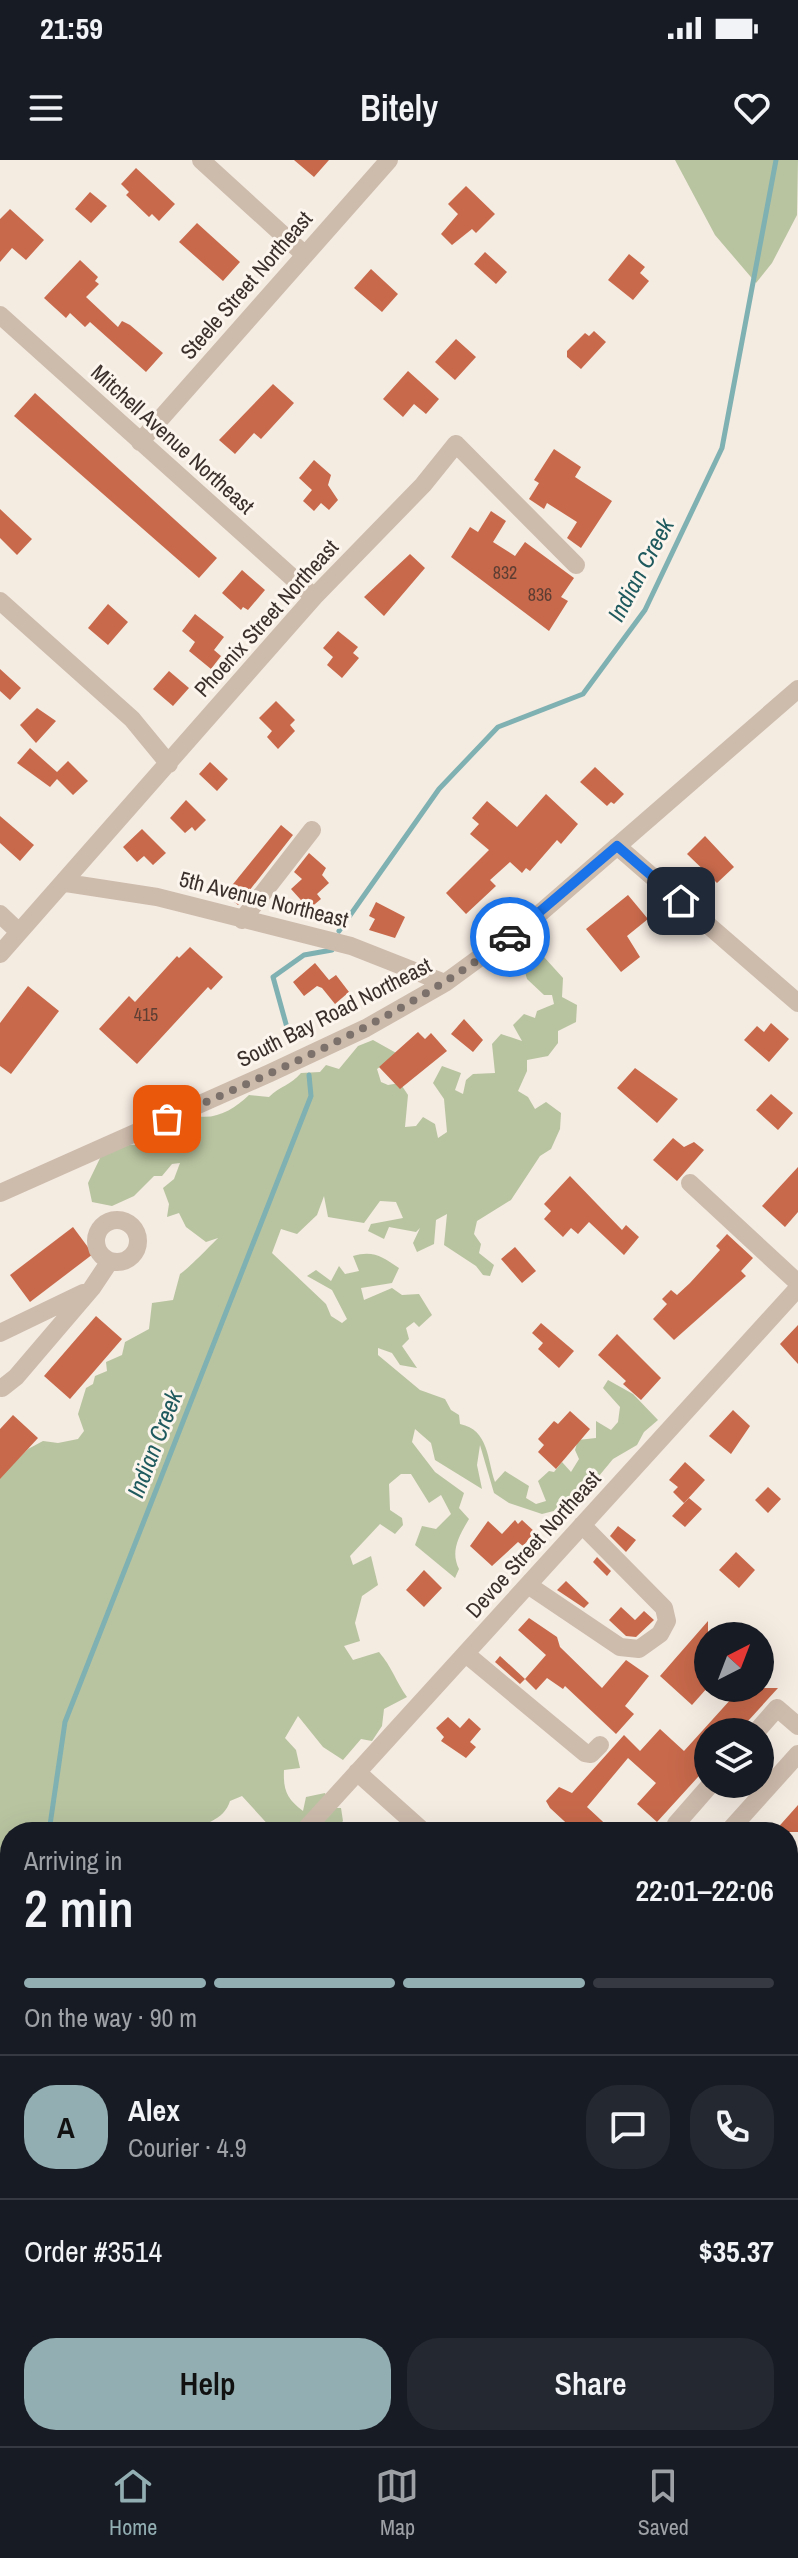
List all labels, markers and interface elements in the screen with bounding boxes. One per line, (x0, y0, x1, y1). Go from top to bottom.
text: 21:59 (40, 8, 103, 48)
text: Bitely (360, 84, 438, 132)
icon: menu (24, 86, 68, 130)
icon: heart (730, 86, 774, 130)
street label: Steele Street Northeast (173, 204, 319, 366)
street label: Mitchell Avenue Northeast (85, 358, 261, 520)
water label: Indian Creek (600, 511, 681, 627)
street label: Phoenix Street Northeast (187, 533, 345, 703)
house number: 832 (493, 560, 517, 585)
house number: 836 (528, 582, 552, 607)
street label: 5th Avenue Northeast (176, 863, 352, 935)
pin (647, 867, 715, 935)
icon: home (659, 879, 703, 923)
courier (470, 897, 550, 977)
icon: car (488, 915, 532, 959)
street label: South Bay Road Northeast (232, 950, 436, 1074)
house number: 415 (134, 1002, 158, 1027)
pin (133, 1085, 201, 1153)
icon: bag (145, 1097, 189, 1141)
water label: Indian Creek (119, 1384, 190, 1502)
street label: Devoe Street Northeast (459, 1464, 607, 1624)
north arrow (694, 1622, 774, 1702)
map controls (694, 1622, 774, 1798)
button: layers (694, 1718, 774, 1798)
text: Arriving in (24, 1843, 122, 1878)
text: 22:01–22:06 (635, 1870, 774, 1910)
text: 2 min (24, 1873, 134, 1943)
text: On the way · 90 m (24, 2000, 197, 2035)
button: chat (586, 2085, 670, 2169)
button: phone (690, 2085, 774, 2169)
text: Alex (128, 2090, 180, 2130)
text: A (57, 2107, 75, 2147)
text: Courier · 4.9 (128, 2130, 247, 2165)
text: Order #3514 (24, 2231, 162, 2271)
text: $35.37 (699, 2231, 774, 2271)
button: Help (24, 2338, 391, 2430)
button: Share (407, 2338, 774, 2430)
tab: Home (109, 2464, 157, 2542)
tab: Map (375, 2464, 419, 2542)
tab: Saved (638, 2464, 689, 2542)

